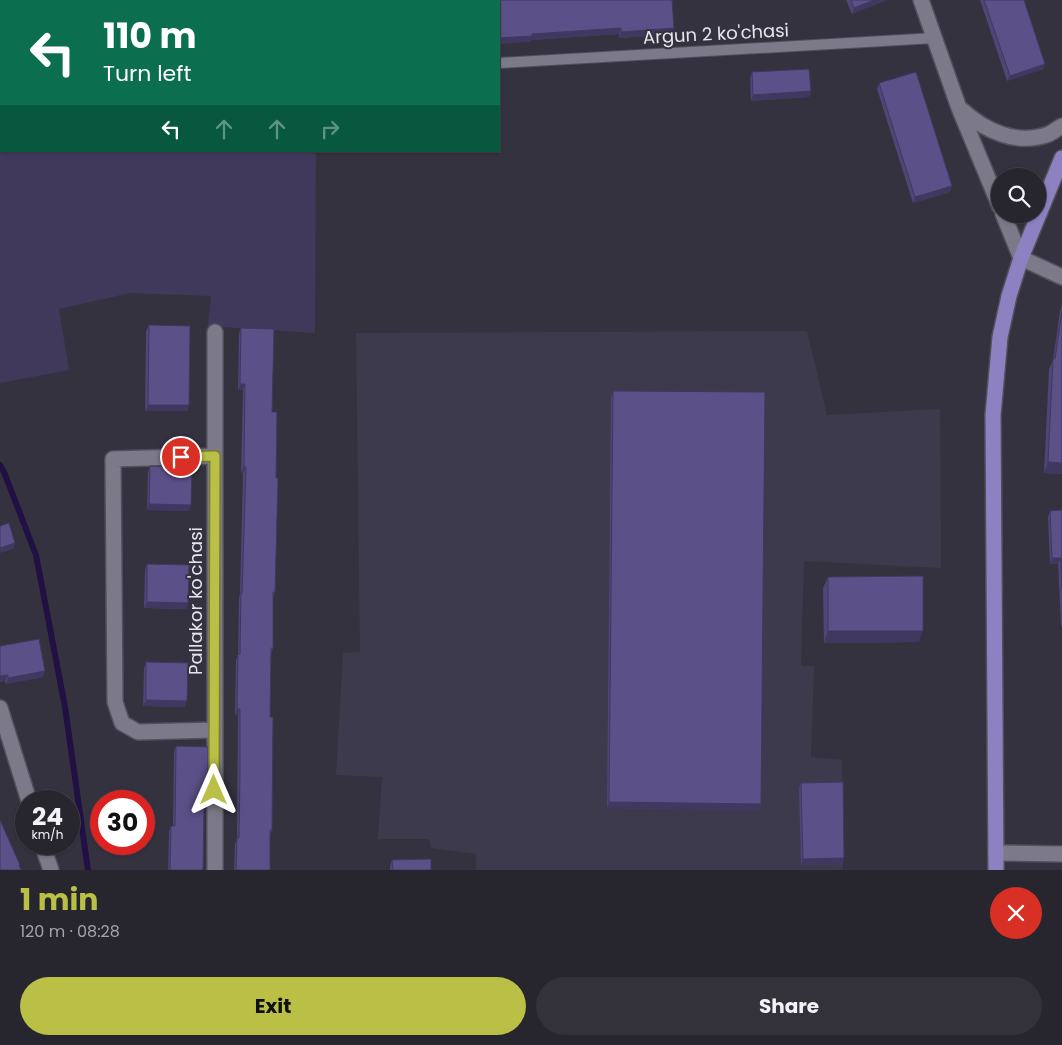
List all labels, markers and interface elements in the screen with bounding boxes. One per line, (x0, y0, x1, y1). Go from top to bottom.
text: 110 m (103, 11, 197, 60)
street label: Argun 2 ko'chasi (642, 17, 790, 50)
icon: left (20, 20, 85, 85)
text: Turn left (103, 58, 191, 89)
icon: left (157, 115, 185, 143)
icon: ahead (210, 115, 238, 143)
icon: ahead (263, 115, 291, 143)
icon: right (316, 115, 344, 143)
map controls (991, 168, 1046, 223)
button: search (991, 168, 1046, 223)
pin (160, 436, 202, 478)
icon: arrive (167, 443, 195, 471)
street label: Pallakor ko'chasi (183, 527, 208, 675)
position arrow (187, 763, 239, 815)
speed limit sign: 30 (90, 790, 155, 855)
text: 24 (32, 799, 63, 834)
text: km/h (32, 826, 63, 843)
text: 1 min (20, 878, 98, 921)
button: close (990, 887, 1042, 939)
text: 120 m · 08:28 (20, 920, 120, 943)
button: Exit (20, 977, 526, 1035)
button: Share (536, 977, 1042, 1035)

